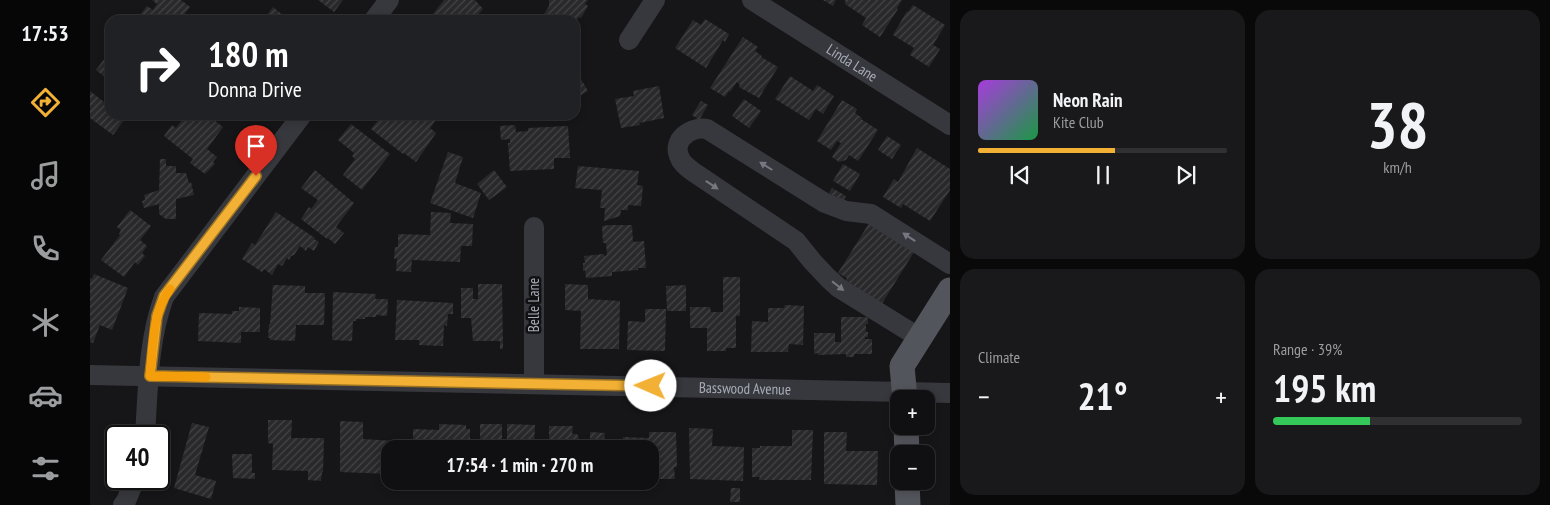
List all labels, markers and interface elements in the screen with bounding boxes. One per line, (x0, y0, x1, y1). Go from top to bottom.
text: 17:53 (21, 19, 69, 47)
text: 180 m (208, 31, 289, 77)
icon: right (125, 35, 190, 100)
street label: Linda Lane (823, 39, 881, 86)
text: Donna Drive (208, 75, 302, 103)
text: 38 (1366, 82, 1429, 166)
icon: directions (28, 85, 63, 120)
text: Neon Rain (1053, 88, 1122, 112)
text: Kite Club (1053, 112, 1104, 132)
pin (235, 125, 277, 176)
icon: arrive (242, 132, 270, 160)
text: km/h (1383, 157, 1412, 177)
icon: music (28, 158, 63, 193)
one-way arrow (759, 161, 772, 171)
icon: previous (1006, 161, 1034, 189)
icon: pause (1089, 161, 1117, 189)
icon: next (1172, 161, 1200, 189)
one-way arrow (706, 180, 719, 190)
icon: phone (28, 231, 63, 266)
one-way arrow (903, 232, 916, 242)
street label: Belle Lane (524, 278, 543, 332)
one-way arrow (831, 281, 845, 291)
icon: climate (28, 305, 63, 340)
text: Range · 39% (1273, 339, 1342, 359)
text: Climate (978, 347, 1020, 367)
position arrow (624, 359, 676, 411)
text: 195 km (1273, 363, 1376, 412)
text: 21° (1077, 371, 1128, 420)
icon: car (28, 378, 63, 413)
street label: Basswood Avenue (699, 378, 791, 399)
text: − (978, 378, 990, 415)
text: + (1215, 378, 1227, 415)
map controls (890, 390, 935, 490)
button: + (890, 390, 935, 435)
speed limit sign: 40 (105, 425, 170, 490)
button: − (890, 445, 935, 490)
icon: filters (28, 451, 63, 486)
text: 17:54 · 1 min · 270 m (447, 453, 593, 477)

